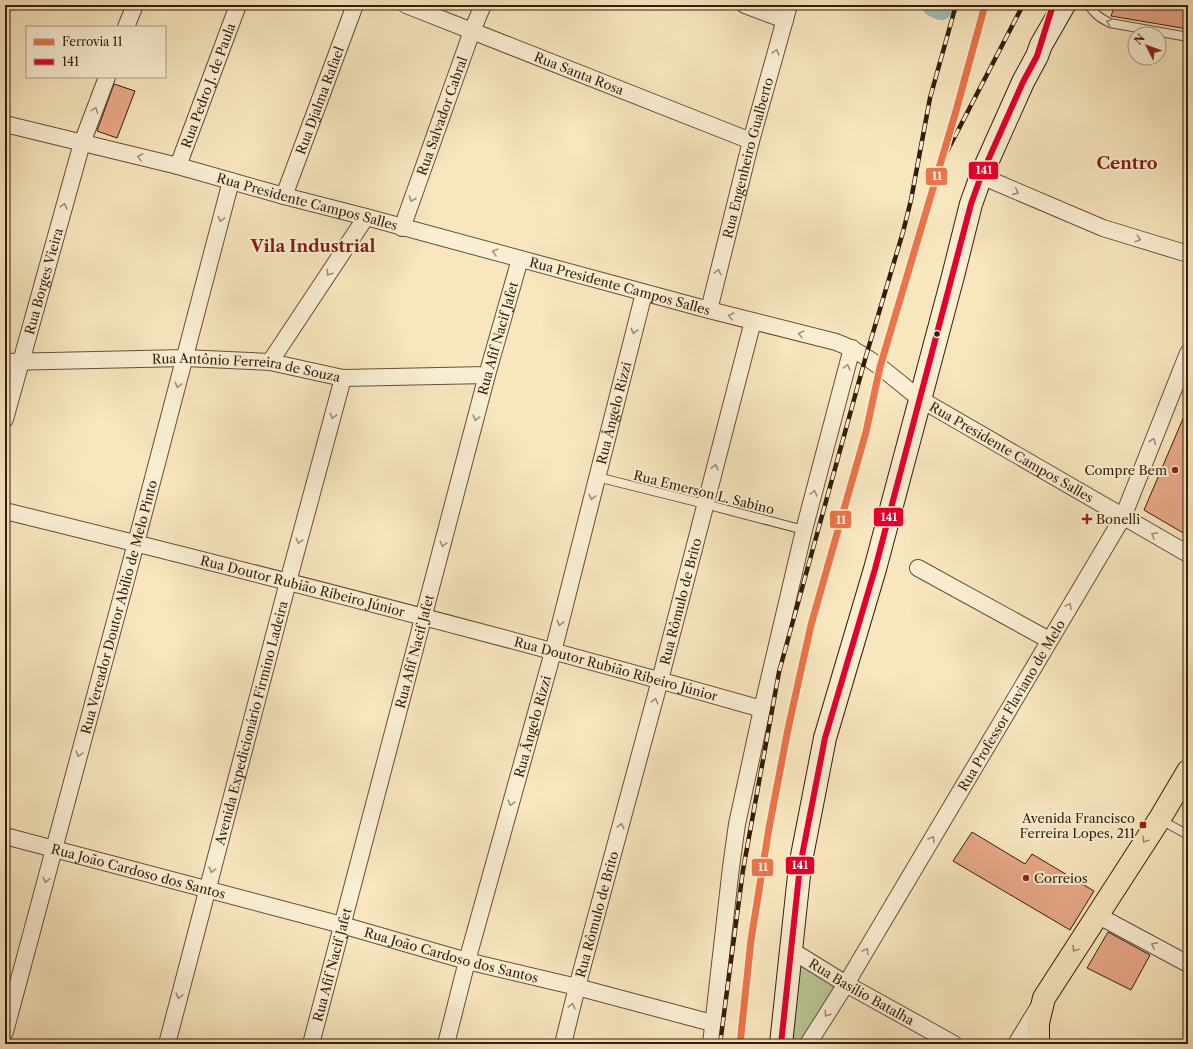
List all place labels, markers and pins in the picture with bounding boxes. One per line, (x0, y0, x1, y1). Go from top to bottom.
unlabelled marker (932, 329, 942, 339)
place label: Compre Bem (1084, 462, 1167, 478)
marker: Compre Bem (1170, 465, 1180, 475)
place label: Bonelli (1096, 511, 1140, 527)
marker: Bonelli (1081, 513, 1093, 525)
place label: Avenida Francisco Ferreira Lopes, 211 (1020, 810, 1136, 841)
marker: Avenida Francisco Ferreira Lopes, 211 (1138, 820, 1148, 830)
place label: Correios (1034, 870, 1088, 886)
marker: Correios (1021, 873, 1031, 883)

